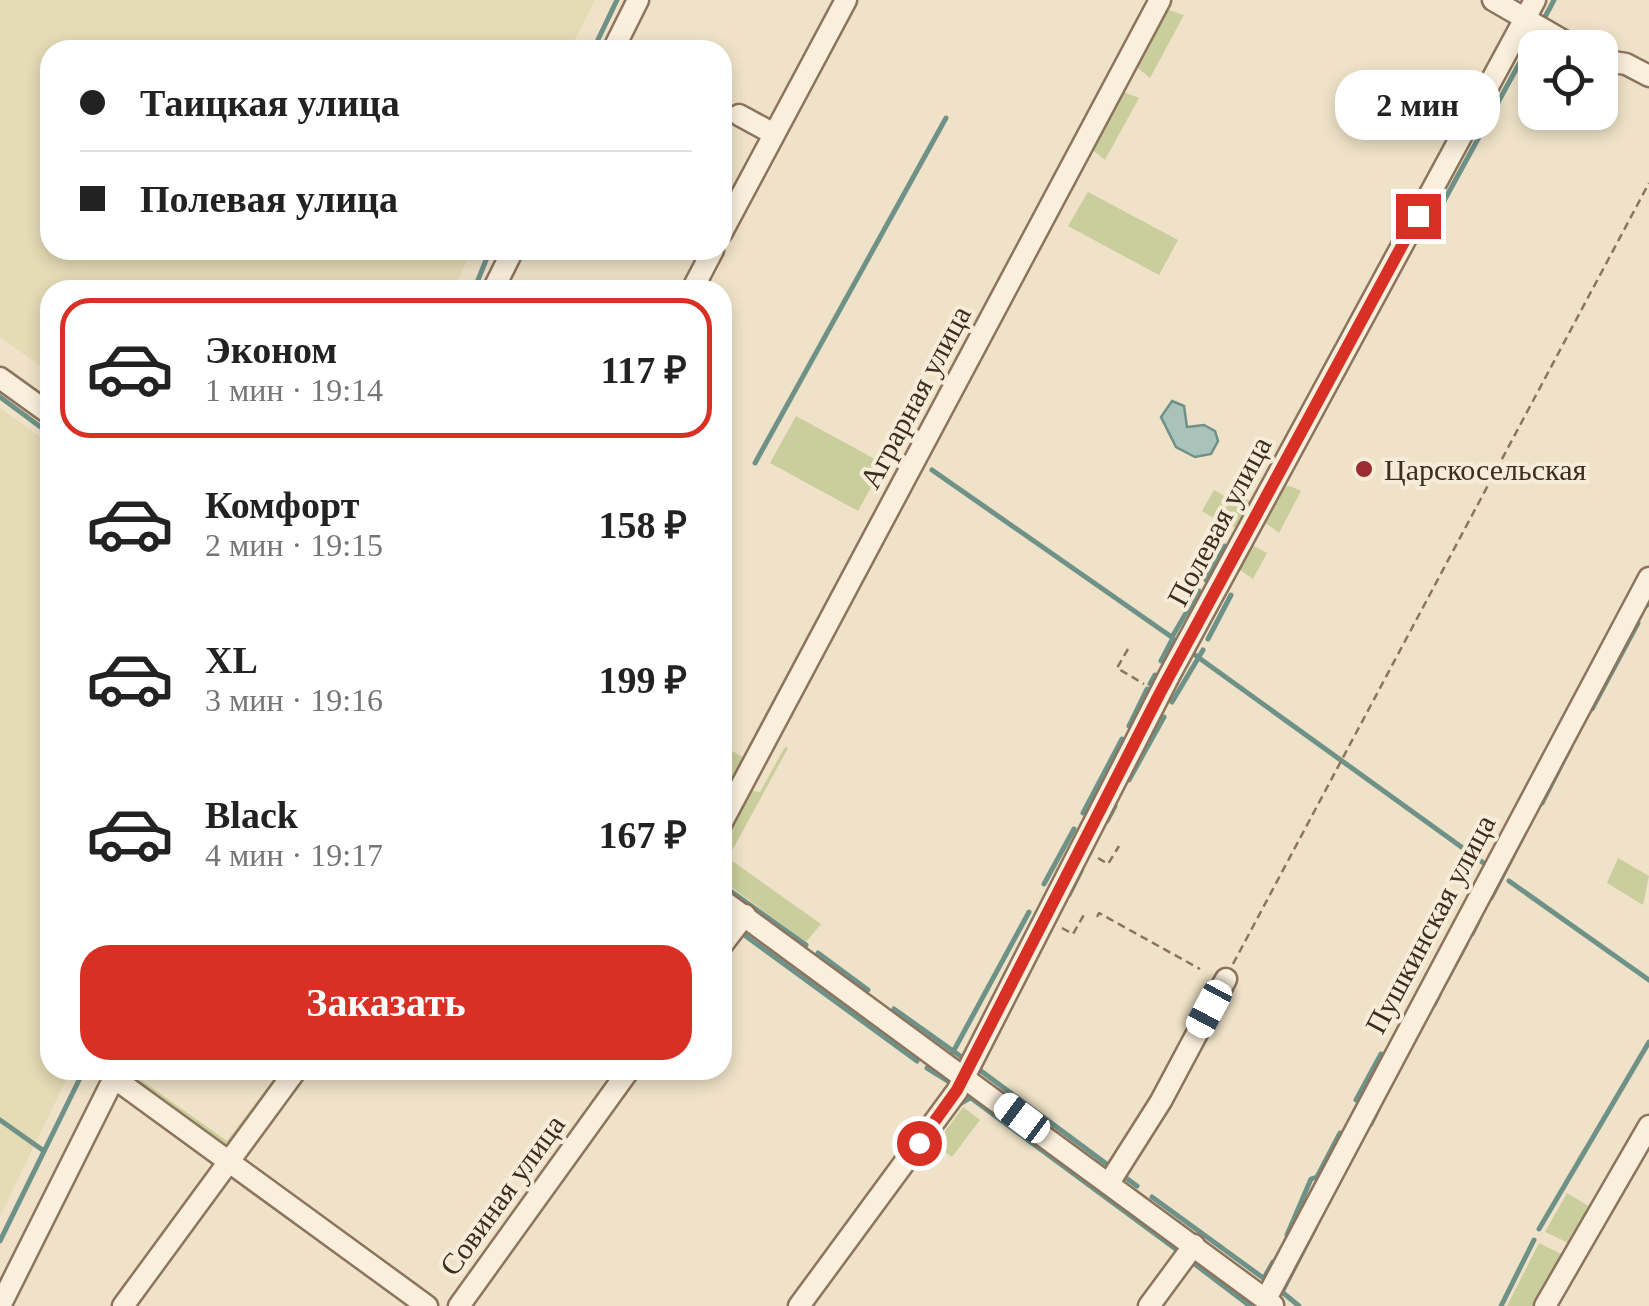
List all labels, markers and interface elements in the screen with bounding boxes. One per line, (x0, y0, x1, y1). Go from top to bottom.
map controls (1518, 30, 1618, 130)
button: locate (1518, 30, 1618, 130)
callout: 2 мин (1336, 71, 1500, 141)
text: Таицкая улица (140, 82, 400, 124)
text: 2 мин (1376, 87, 1459, 123)
text: Полевая улица (140, 178, 398, 220)
route end (1396, 194, 1441, 239)
street label: Аграрная улица (853, 300, 977, 494)
icon: car (85, 323, 175, 413)
text: Эконом (205, 329, 337, 371)
text: 117 ₽ (600, 349, 687, 391)
text: 1 мин · 19:14 (205, 372, 383, 408)
street label: Полевая улица (1161, 431, 1277, 611)
place label: Царскосельская (1384, 453, 1586, 486)
marker: Царскосельская (1353, 458, 1375, 480)
icon: car (85, 478, 175, 568)
text: Комфорт (205, 484, 359, 526)
text: 158 ₽ (598, 504, 687, 546)
text: 2 мин · 19:15 (205, 527, 383, 563)
icon: car (85, 633, 175, 723)
text: XL (205, 639, 258, 681)
text: 199 ₽ (598, 659, 687, 701)
text: 3 мин · 19:16 (205, 682, 383, 718)
icon: car (85, 788, 175, 878)
text: Black (205, 794, 298, 836)
street label: Пушкинская улица (1358, 809, 1502, 1039)
text: 167 ₽ (598, 814, 687, 856)
text: 4 мин · 19:17 (205, 837, 383, 873)
button: Заказать (80, 945, 692, 1060)
car (1182, 975, 1236, 1043)
car (989, 1088, 1055, 1148)
street label: Совиная улица (433, 1108, 571, 1282)
route start (897, 1121, 942, 1166)

